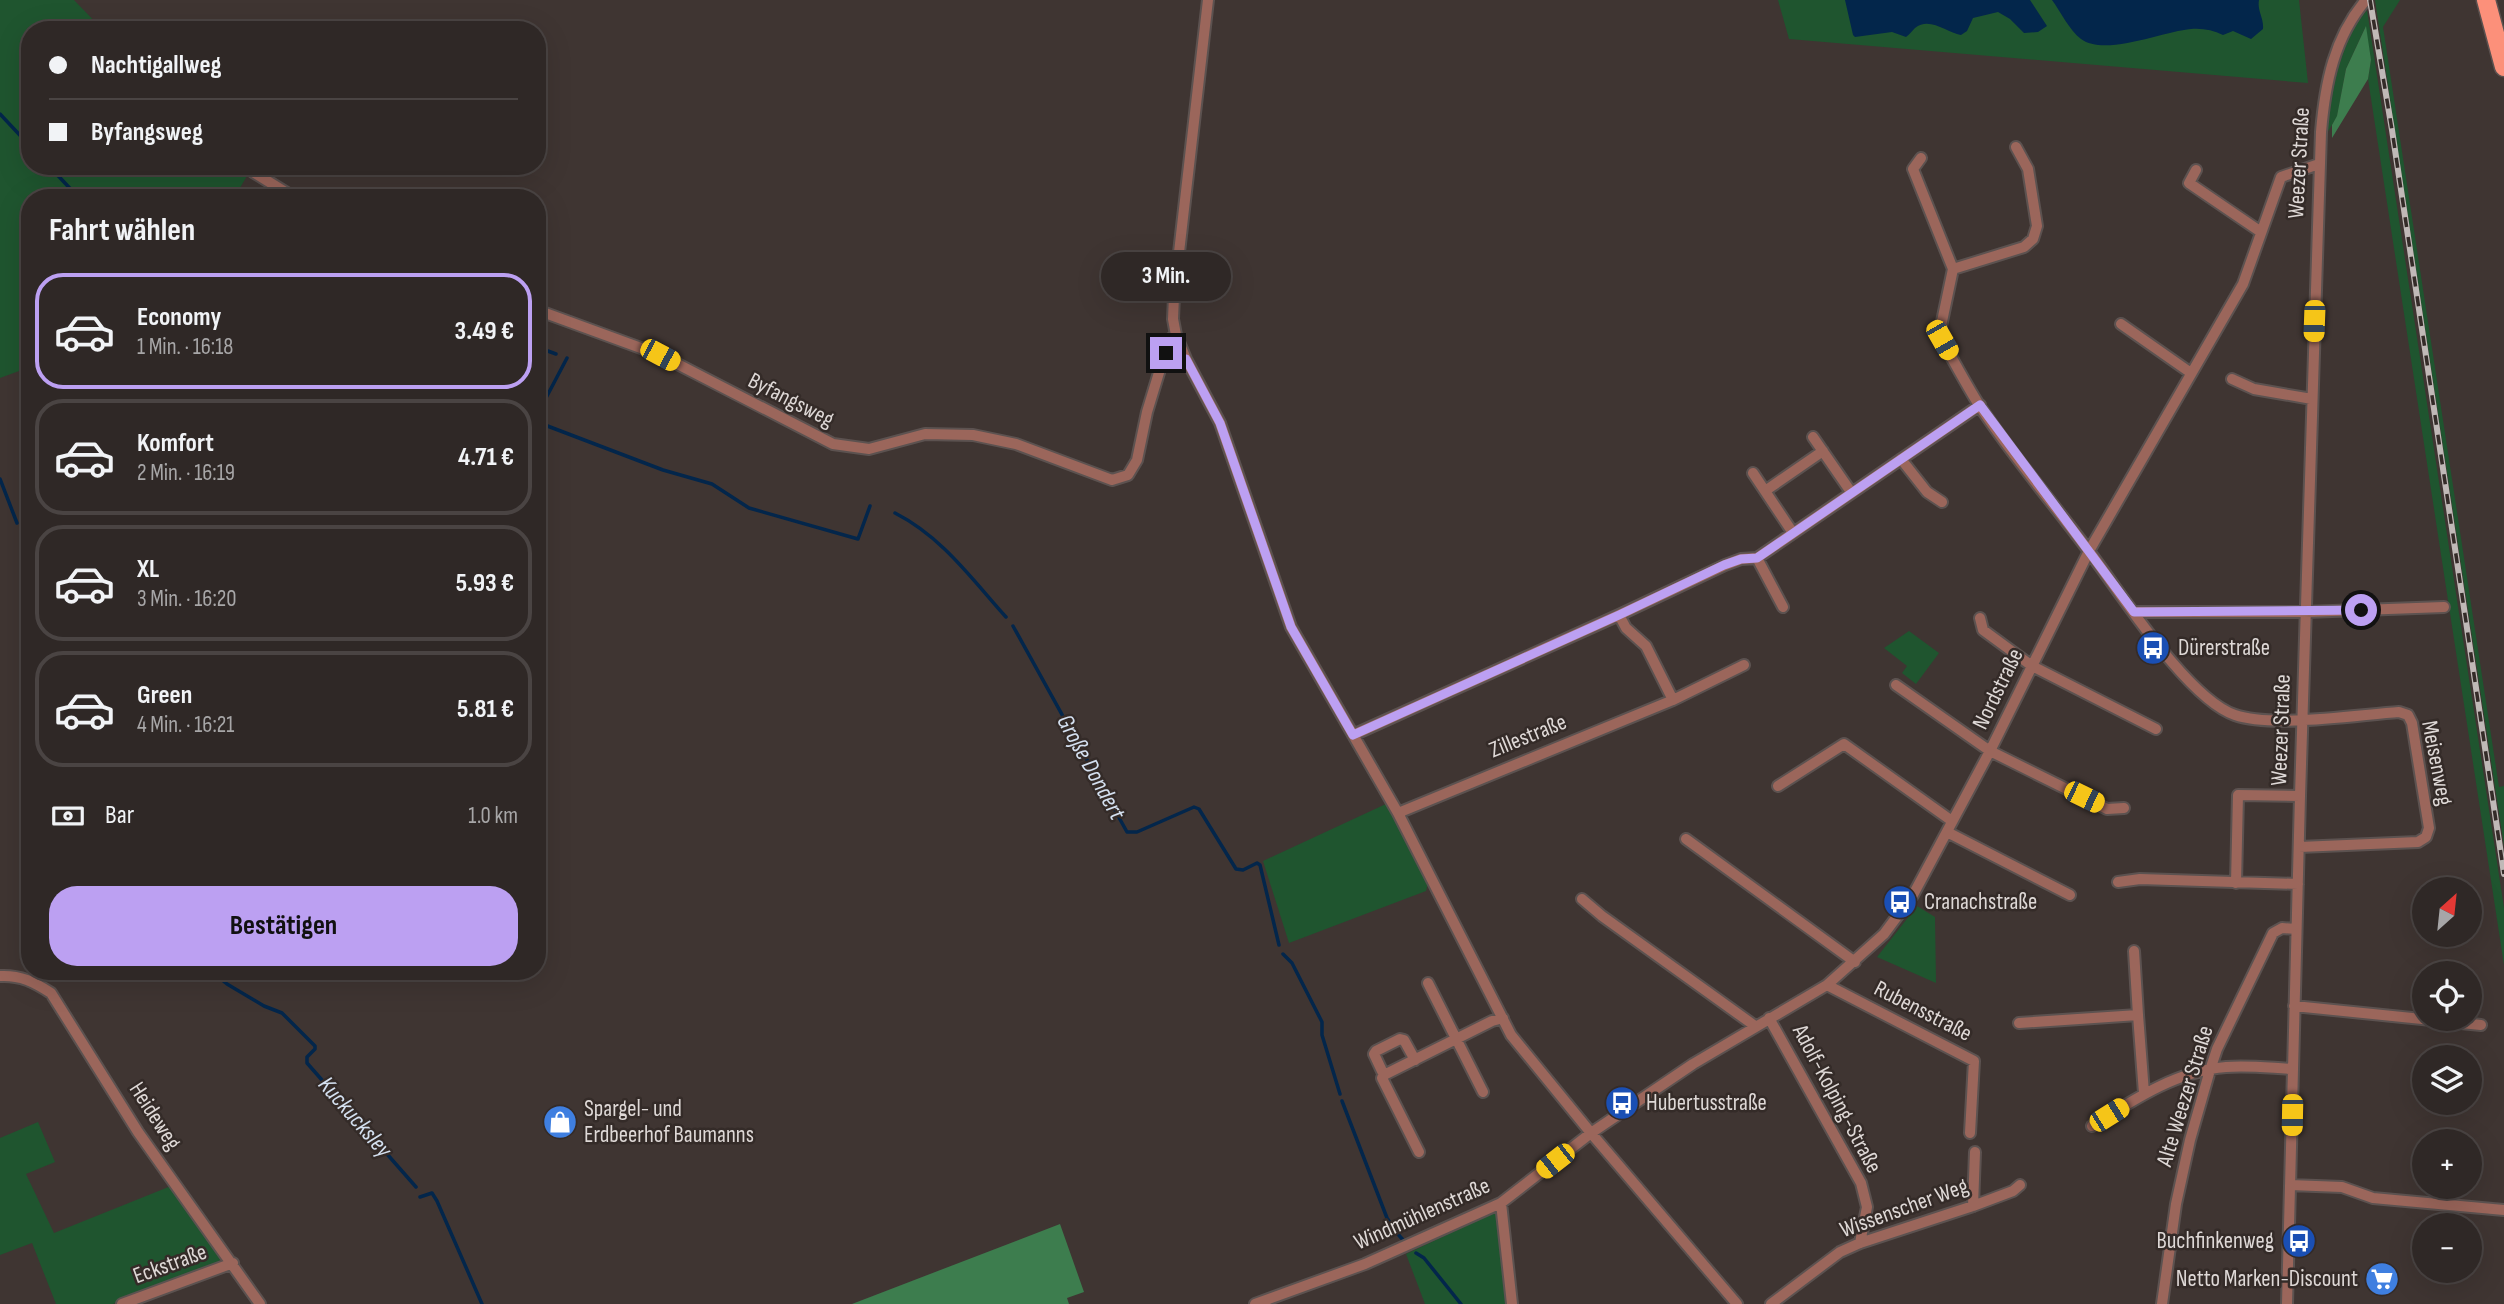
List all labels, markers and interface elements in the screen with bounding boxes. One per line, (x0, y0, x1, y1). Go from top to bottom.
text: Nachtigallweg (91, 50, 222, 81)
street label: Weezer Straße (2282, 107, 2316, 219)
text: Byfangsweg (91, 117, 203, 148)
text: Fahrt wählen (49, 211, 195, 250)
callout: 3 Min. (1101, 252, 1231, 300)
text: 3 Min. (1142, 262, 1190, 290)
icon: car (53, 300, 116, 363)
car (2303, 300, 2326, 342)
text: Economy (137, 302, 221, 333)
text: 3.49 € (455, 316, 514, 347)
car (1923, 317, 1962, 363)
text: 1 Min. · 16:18 (137, 333, 233, 361)
car (637, 336, 684, 374)
route end (1150, 337, 1182, 369)
street label: Byfangsweg (743, 366, 839, 434)
icon: car (53, 426, 116, 489)
text: Komfort (137, 428, 214, 459)
text: 4.71 € (458, 442, 514, 473)
text: 2 Min. · 16:19 (137, 459, 235, 487)
icon: car (53, 552, 116, 615)
text: XL (137, 554, 159, 585)
text: 5.93 € (456, 568, 514, 599)
text: 3 Min. · 16:20 (137, 585, 237, 613)
route start (2345, 594, 2377, 626)
bus stop icon: Dürerstraße (2134, 629, 2172, 667)
place label: Dürerstraße (2178, 634, 2270, 662)
street label: Nordstraße (1966, 644, 2030, 734)
street label: Weezer Straße (2265, 674, 2297, 786)
icon: car (53, 678, 116, 741)
text: Green (137, 680, 192, 711)
text: 5.81 € (457, 694, 514, 725)
street label: Zillestraße (1485, 708, 1571, 764)
water label: Große Dondert (1050, 709, 1132, 825)
text: 4 Min. · 16:21 (137, 711, 234, 739)
street label: Meisenweg (2415, 718, 2459, 808)
car (2061, 778, 2108, 816)
icon: cash (49, 797, 87, 835)
text: Bar (105, 800, 134, 831)
text: 1.0 km (468, 802, 518, 830)
north arrow (2412, 877, 2482, 947)
map controls (2412, 877, 2482, 1283)
bus stop icon: Cranachstraße (1881, 883, 1919, 921)
button: Bestätigen (49, 886, 518, 966)
place label: Cranachstraße (1924, 888, 2037, 916)
button: locate (2412, 961, 2482, 1031)
street label: Rubensstraße (1869, 974, 1977, 1048)
street label: Adolf-Kolping-Straße (1786, 1019, 1888, 1178)
street label: Alte Weezer Straße (2150, 1022, 2220, 1171)
button: layers (2412, 1045, 2482, 1115)
water label: Kuckucksley (312, 1071, 399, 1164)
street label: Heideweg (123, 1077, 187, 1155)
bus stop icon: Hubertusstraße (1603, 1084, 1641, 1122)
place label: Hubertusstraße (1646, 1089, 1767, 1117)
car (2282, 1094, 2303, 1136)
place label: Spargel- und Erdbeerhof Baumanns (584, 1095, 754, 1149)
car (2086, 1095, 2133, 1135)
shop icon: Spargel- und Erdbeerhof Baumanns (541, 1103, 579, 1141)
button: + (2412, 1129, 2482, 1199)
car (1532, 1140, 1579, 1182)
street label: Windmühlenstraße (1350, 1172, 1494, 1256)
street label: Wissenscher Weg (1836, 1172, 1972, 1244)
button: − (2412, 1213, 2482, 1283)
bus stop icon: Buchfinkenweg (2280, 1222, 2318, 1260)
place label: Buchfinkenweg (2156, 1227, 2274, 1255)
street label: Eckstraße (129, 1238, 211, 1290)
supermarket icon: Netto Marken-Discount (2363, 1260, 2401, 1298)
place label: Netto Marken-Discount (2176, 1265, 2358, 1293)

